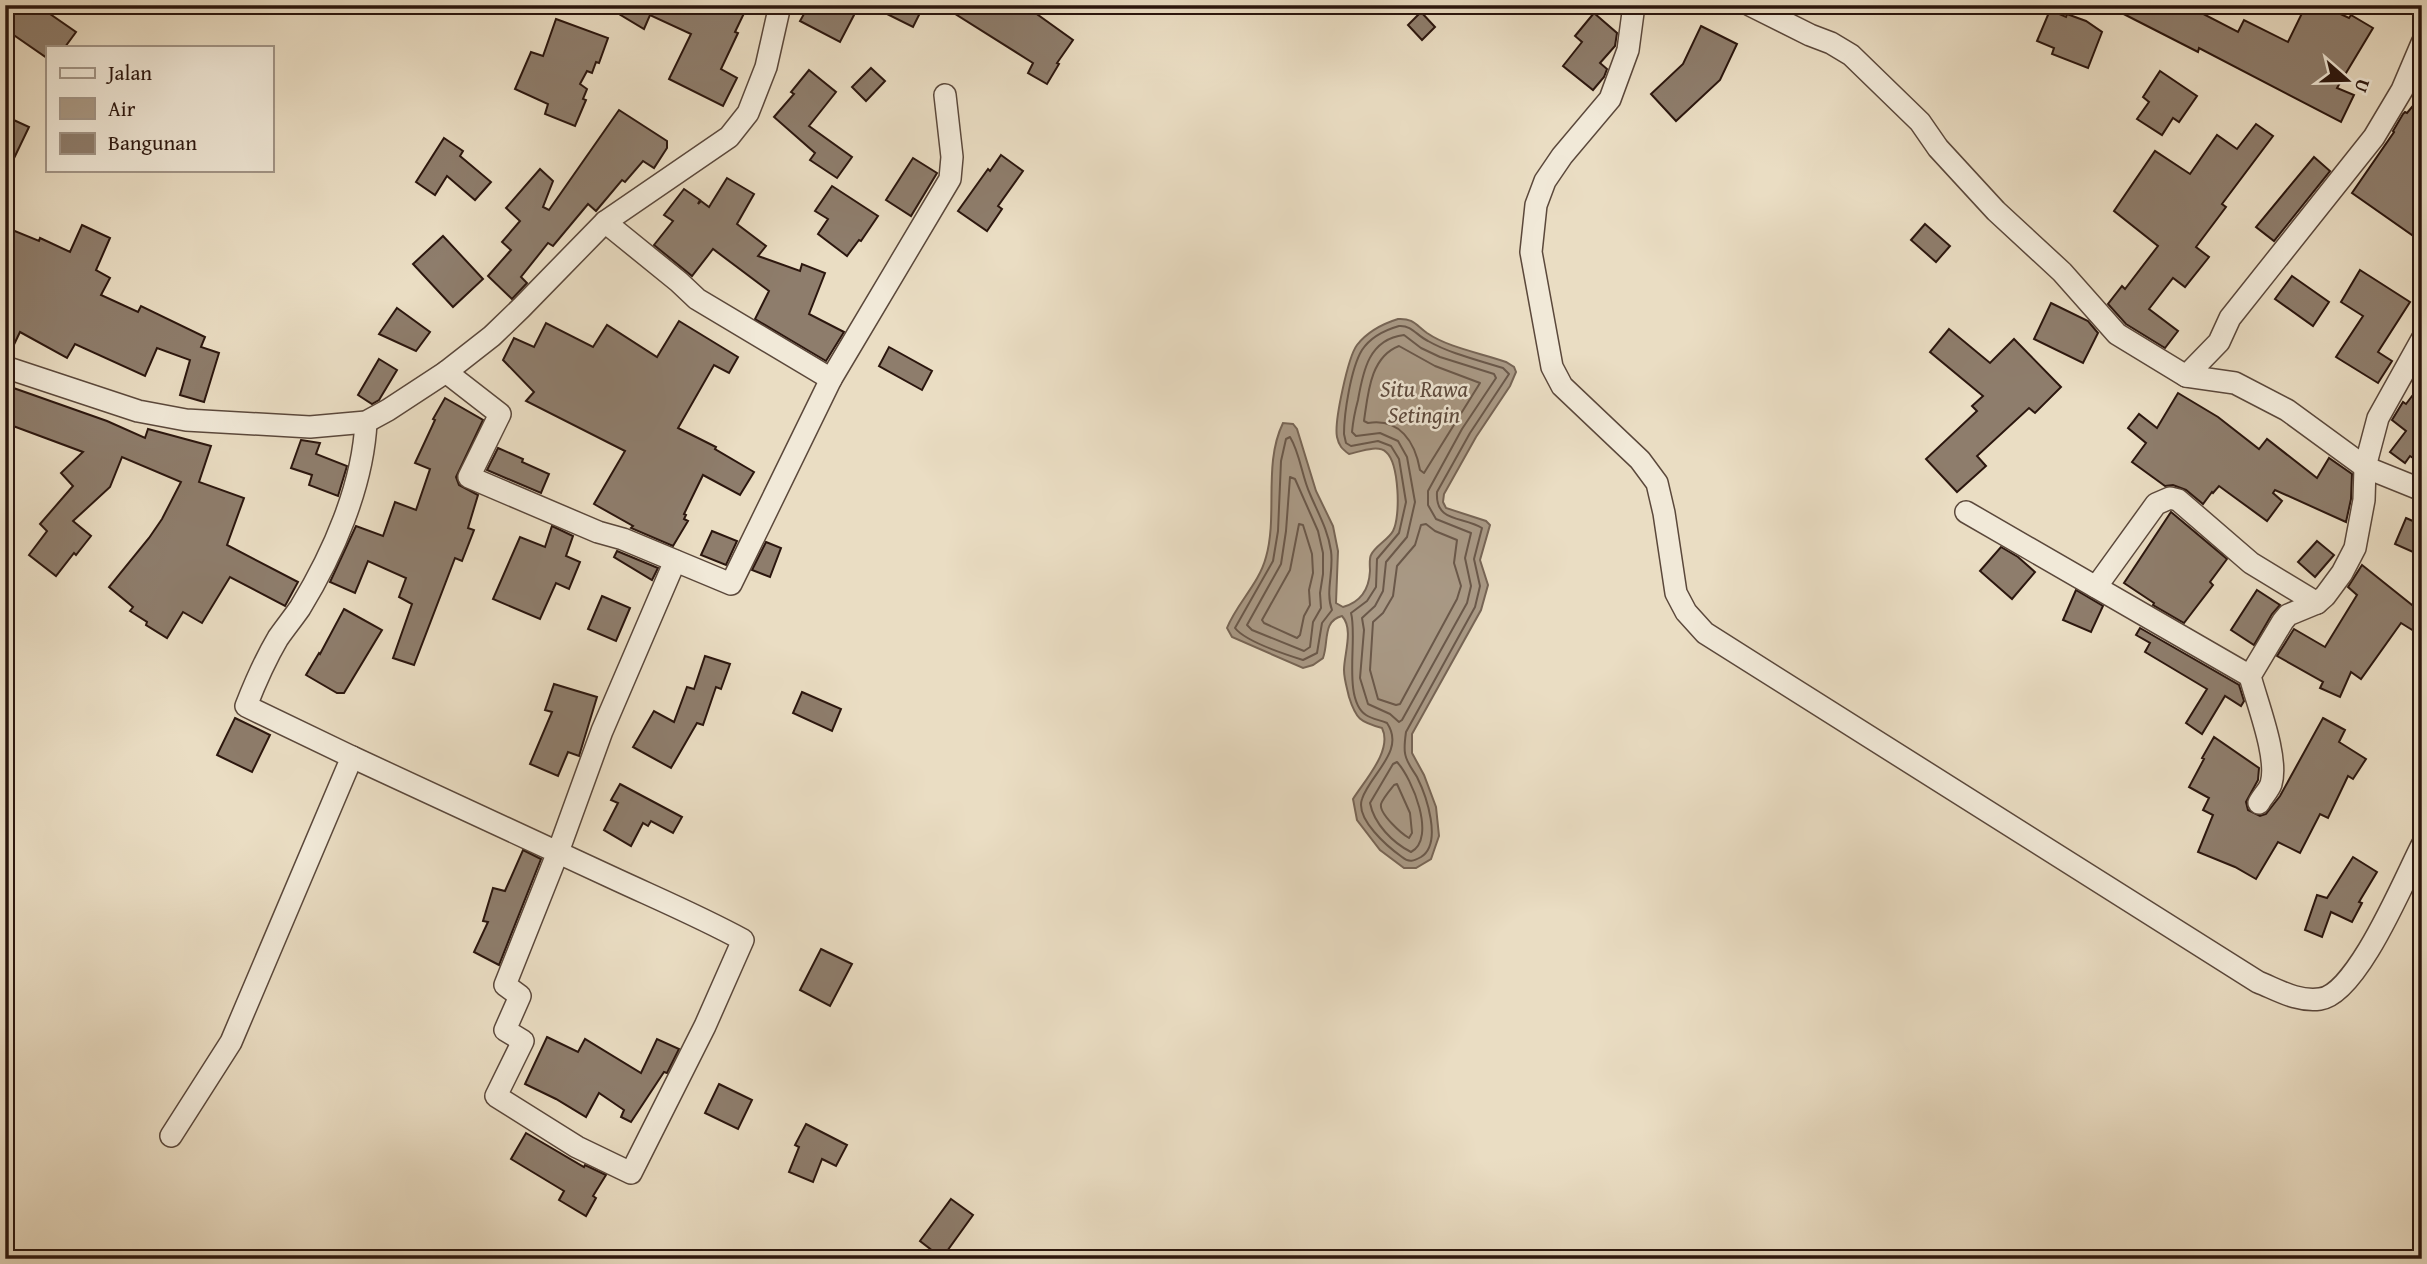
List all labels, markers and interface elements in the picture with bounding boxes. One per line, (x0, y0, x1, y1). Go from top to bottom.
legend (46, 46, 273, 172)
north arrow (2312, 46, 2382, 116)
text: Jalan (105, 57, 152, 88)
text: U (2348, 75, 2378, 97)
text: Air (108, 93, 136, 124)
text: Bangunan (108, 127, 197, 158)
water label: Situ Rawa Setingin (1380, 372, 1468, 431)

